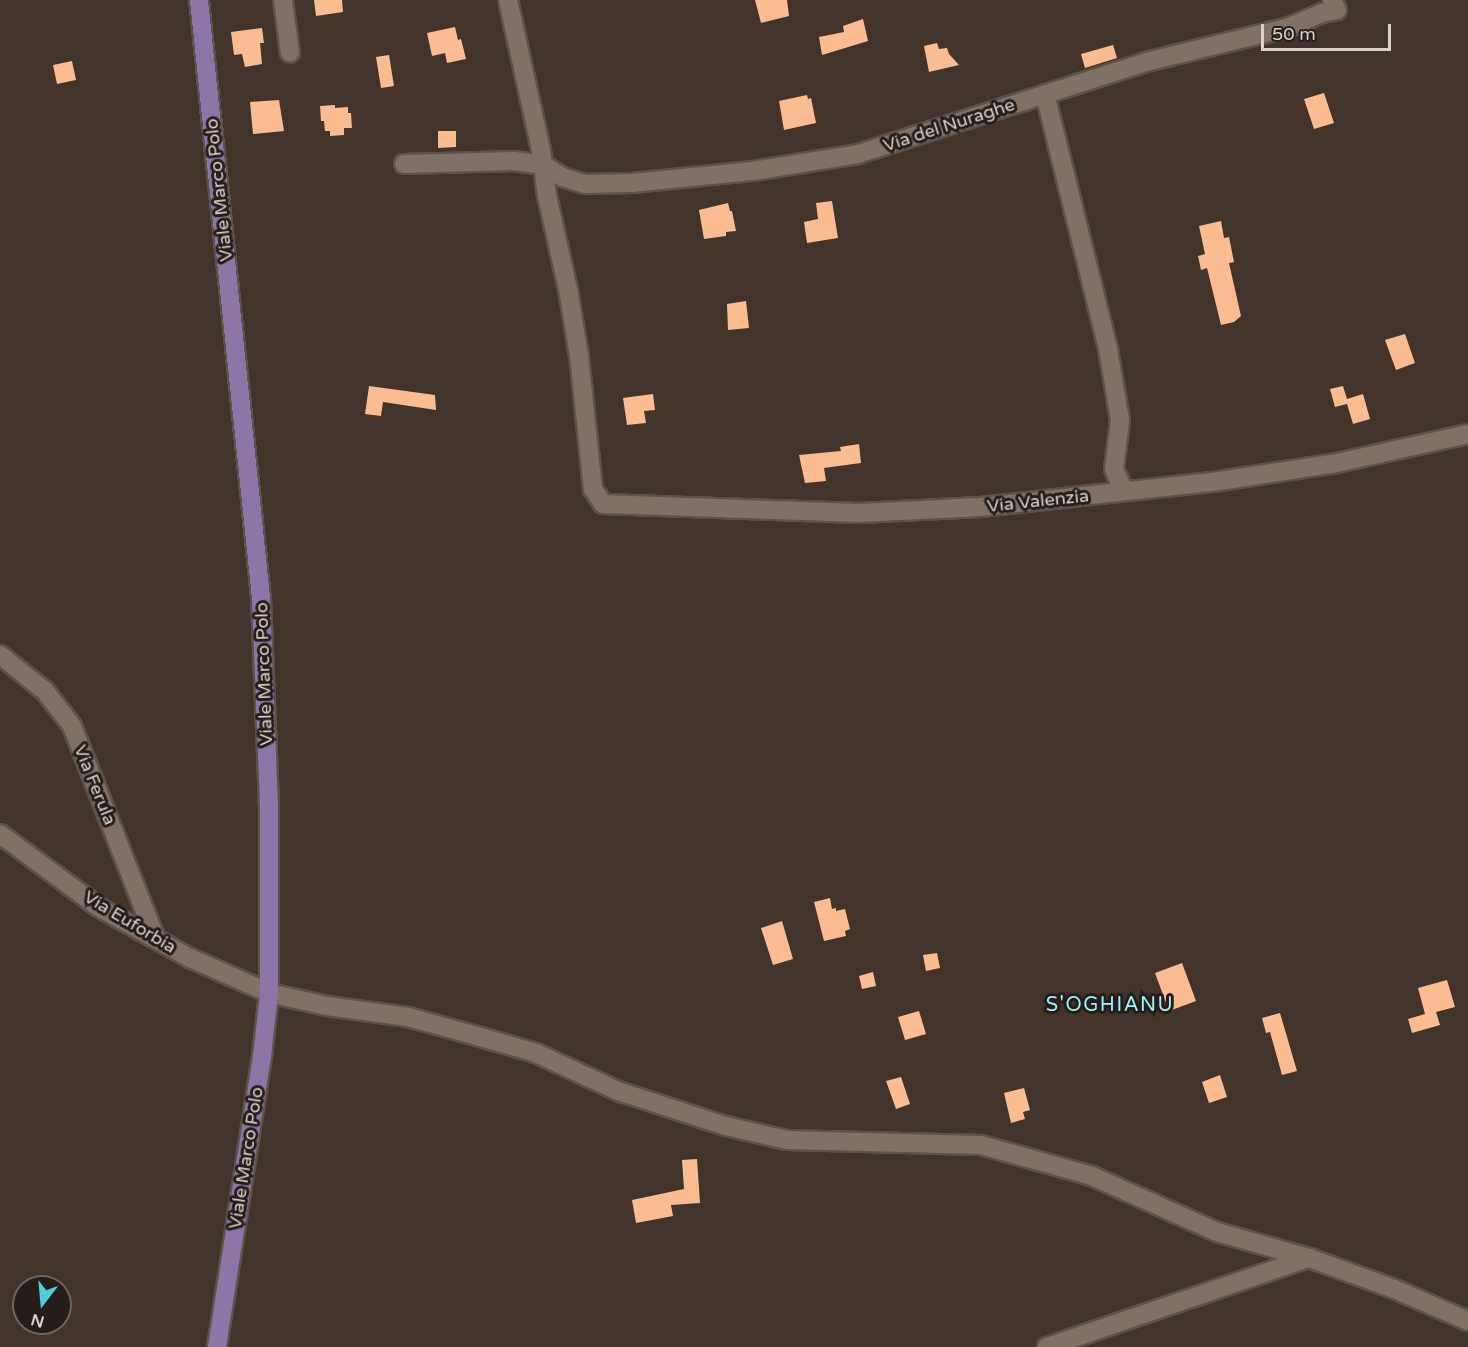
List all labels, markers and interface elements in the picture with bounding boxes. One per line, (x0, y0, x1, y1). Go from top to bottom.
scale bar (1264, 12, 1394, 50)
text: 50 m (1272, 23, 1316, 45)
street label: Via del Nuraghe (881, 94, 1017, 156)
street label: Viale Marco Polo (201, 117, 237, 263)
street label: Via Valenzia (986, 485, 1090, 517)
street label: Viale Marco Polo (251, 602, 277, 746)
street label: Via Ferula (69, 742, 121, 828)
street label: Via Euforbia (80, 886, 180, 958)
district label: S'OGHIANU (1046, 993, 1174, 1017)
street label: Viale Marco Polo (224, 1085, 268, 1231)
north arrow (12, 1275, 72, 1335)
text: N (29, 1309, 47, 1332)

